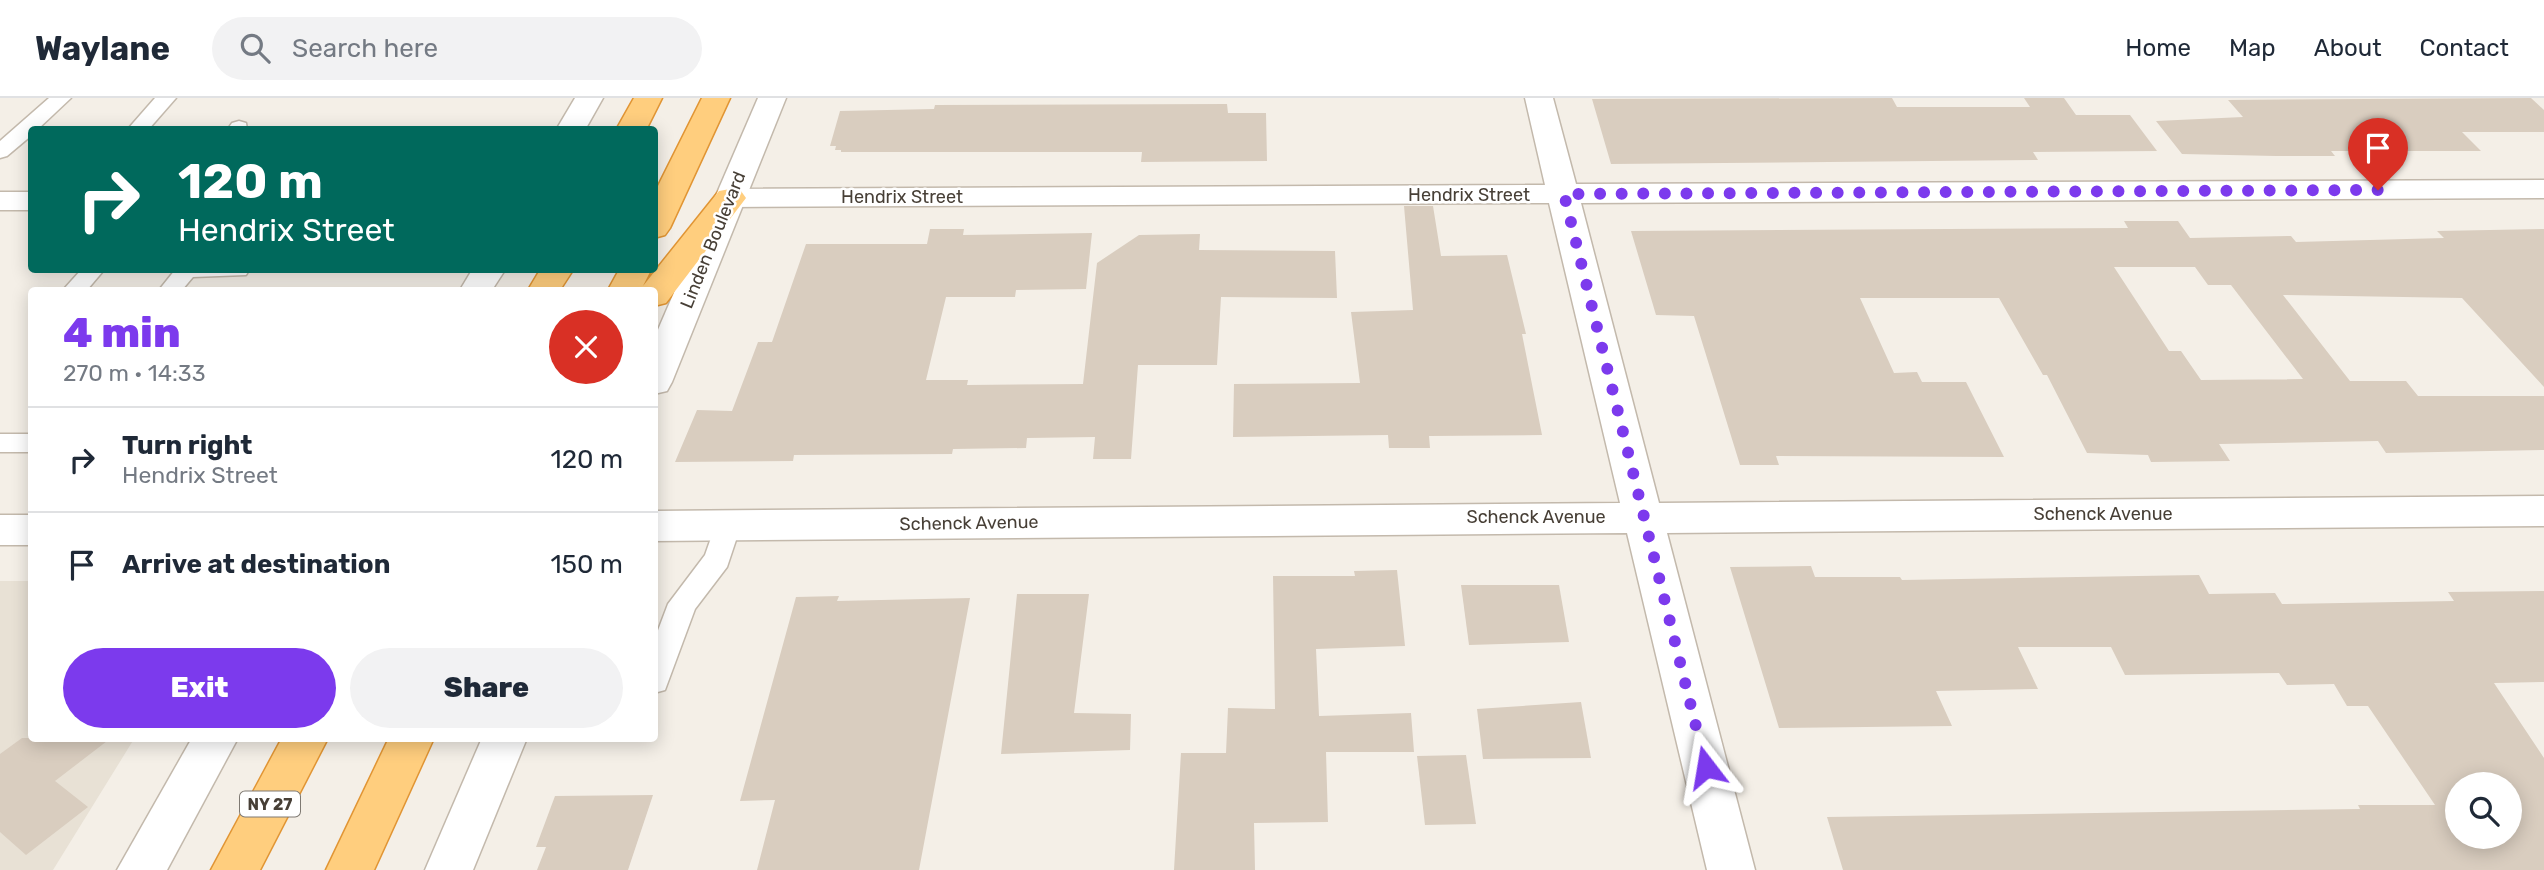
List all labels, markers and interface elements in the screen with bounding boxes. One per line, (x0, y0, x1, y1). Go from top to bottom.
search box (212, 17, 702, 80)
text: Waylane (35, 29, 170, 68)
icon: search (236, 29, 274, 67)
text: Search here (292, 33, 438, 64)
text: Home (2125, 34, 2191, 62)
text: Map (2229, 34, 2276, 62)
text: About (2314, 34, 2382, 62)
text: Contact (2420, 34, 2509, 62)
pin (2348, 118, 2408, 190)
icon: arrive (2359, 129, 2397, 167)
text: 120 m (178, 152, 323, 210)
icon: right (63, 154, 154, 245)
street label: Linden Boulevard (676, 168, 750, 312)
street label: Hendrix Street (1408, 184, 1530, 206)
street label: Hendrix Street (841, 186, 963, 208)
text: Hendrix Street (178, 211, 395, 249)
text: 4 min (63, 308, 181, 358)
button: close (549, 310, 623, 384)
text: 270 m · 14:33 (63, 359, 206, 387)
text: Turn right (122, 430, 252, 461)
icon: right (63, 441, 101, 479)
text: 120 m (551, 444, 623, 475)
text: Hendrix Street (122, 461, 278, 489)
street label: Schenck Avenue (2033, 503, 2173, 525)
street label: Schenck Avenue (1466, 506, 1606, 528)
street label: Schenck Avenue (899, 511, 1039, 535)
icon: arrive (63, 546, 101, 584)
text: Arrive at destination (122, 549, 390, 580)
text: 150 m (550, 549, 623, 580)
button: Exit (63, 648, 336, 728)
button: Share (350, 648, 623, 728)
position arrow (1669, 730, 1743, 804)
map controls (2445, 772, 2522, 849)
button: search (2445, 772, 2522, 849)
road number: NY 27 (240, 792, 300, 817)

